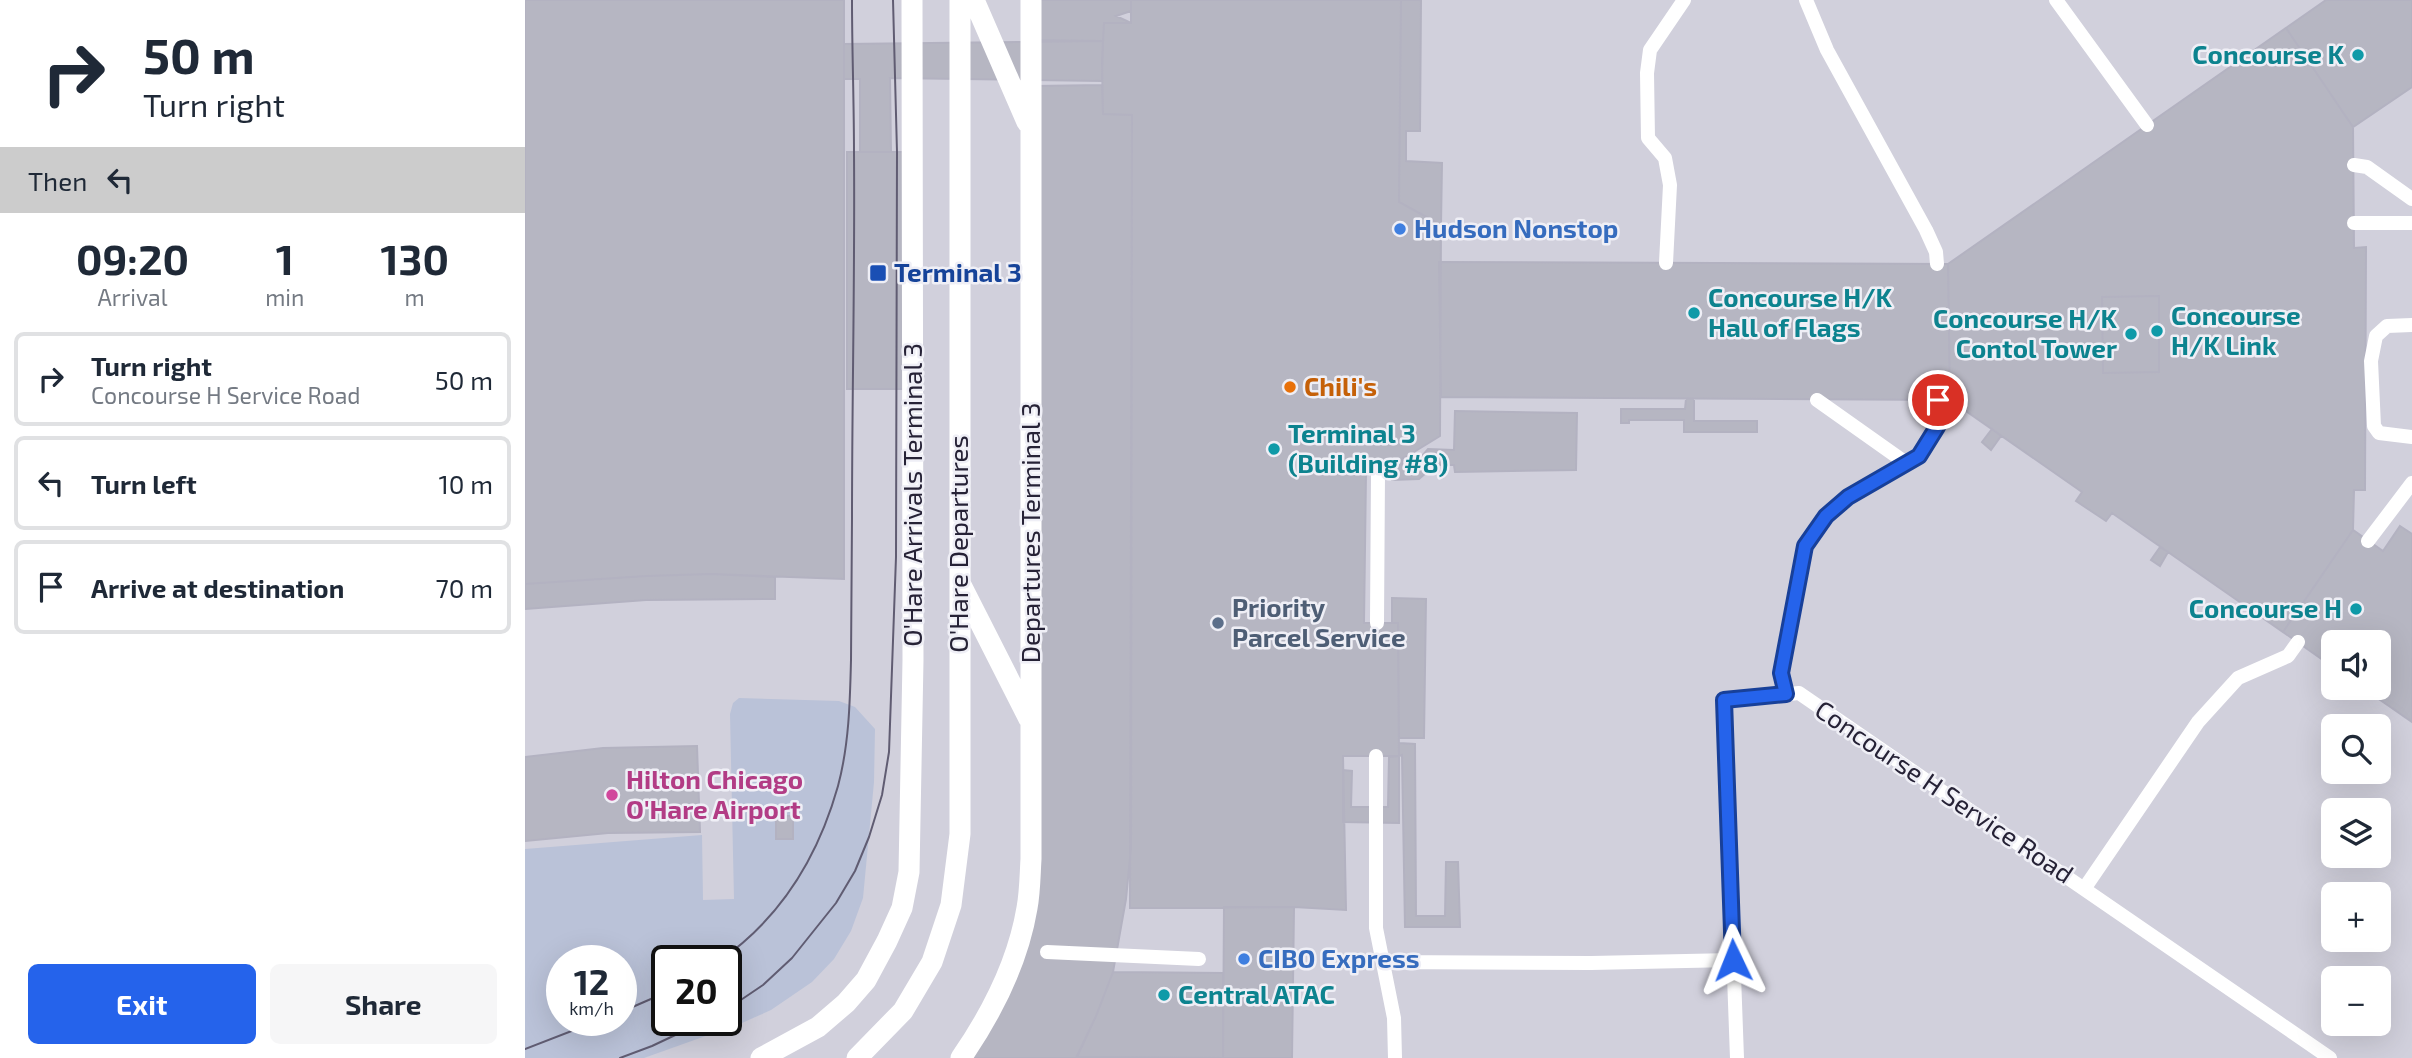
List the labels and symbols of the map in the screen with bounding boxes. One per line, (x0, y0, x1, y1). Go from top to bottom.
place label: Concourse K (2192, 38, 2345, 69)
marker: Concourse K (2350, 47, 2366, 63)
place label: Hudson Nonstop (1414, 212, 1618, 243)
marker: Hudson Nonstop (1392, 221, 1408, 237)
place label: Terminal 3 (894, 256, 1022, 287)
marker: Terminal 3 (868, 263, 888, 283)
place label: Concourse H/K Hall of Flags (1708, 281, 1893, 342)
place label: Concourse H/K Link (2171, 299, 2301, 360)
place label: Concourse H/K Contol Tower (1933, 302, 2118, 363)
marker: Concourse H/K Hall of Flags (1686, 305, 1702, 321)
marker: Concourse H/K Link (2149, 323, 2165, 339)
marker: Concourse H/K Contol Tower (2123, 326, 2139, 342)
street label: O'Hare Arrivals Terminal 3 (896, 343, 927, 647)
place label: Chili's (1304, 370, 1377, 401)
pin (1908, 370, 1968, 430)
marker: Chili's (1282, 379, 1298, 395)
street label: Departures Terminal 3 (1014, 403, 1045, 663)
place label: Terminal 3 (Building #8) (1288, 417, 1448, 478)
street label: O'Hare Departures (942, 435, 973, 653)
marker: Terminal 3 (Building #8) (1266, 441, 1282, 457)
place label: Priority Parcel Service (1232, 591, 1406, 652)
place label: Concourse H (2189, 592, 2342, 623)
marker: Concourse H (2348, 601, 2364, 617)
marker: Priority Parcel Service (1210, 615, 1226, 631)
street label: Concourse H Service Road (1810, 693, 2080, 889)
place label: Hilton Chicago O'Hare Airport (626, 763, 803, 824)
marker: Hilton Chicago O'Hare Airport (604, 787, 620, 803)
position arrow (1696, 923, 1770, 997)
place label: CIBO Express (1258, 942, 1420, 973)
speed limit sign: 20 (651, 945, 742, 1036)
marker: CIBO Express (1236, 951, 1252, 967)
place label: Central ATAC (1178, 978, 1335, 1009)
marker: Central ATAC (1156, 987, 1172, 1003)

